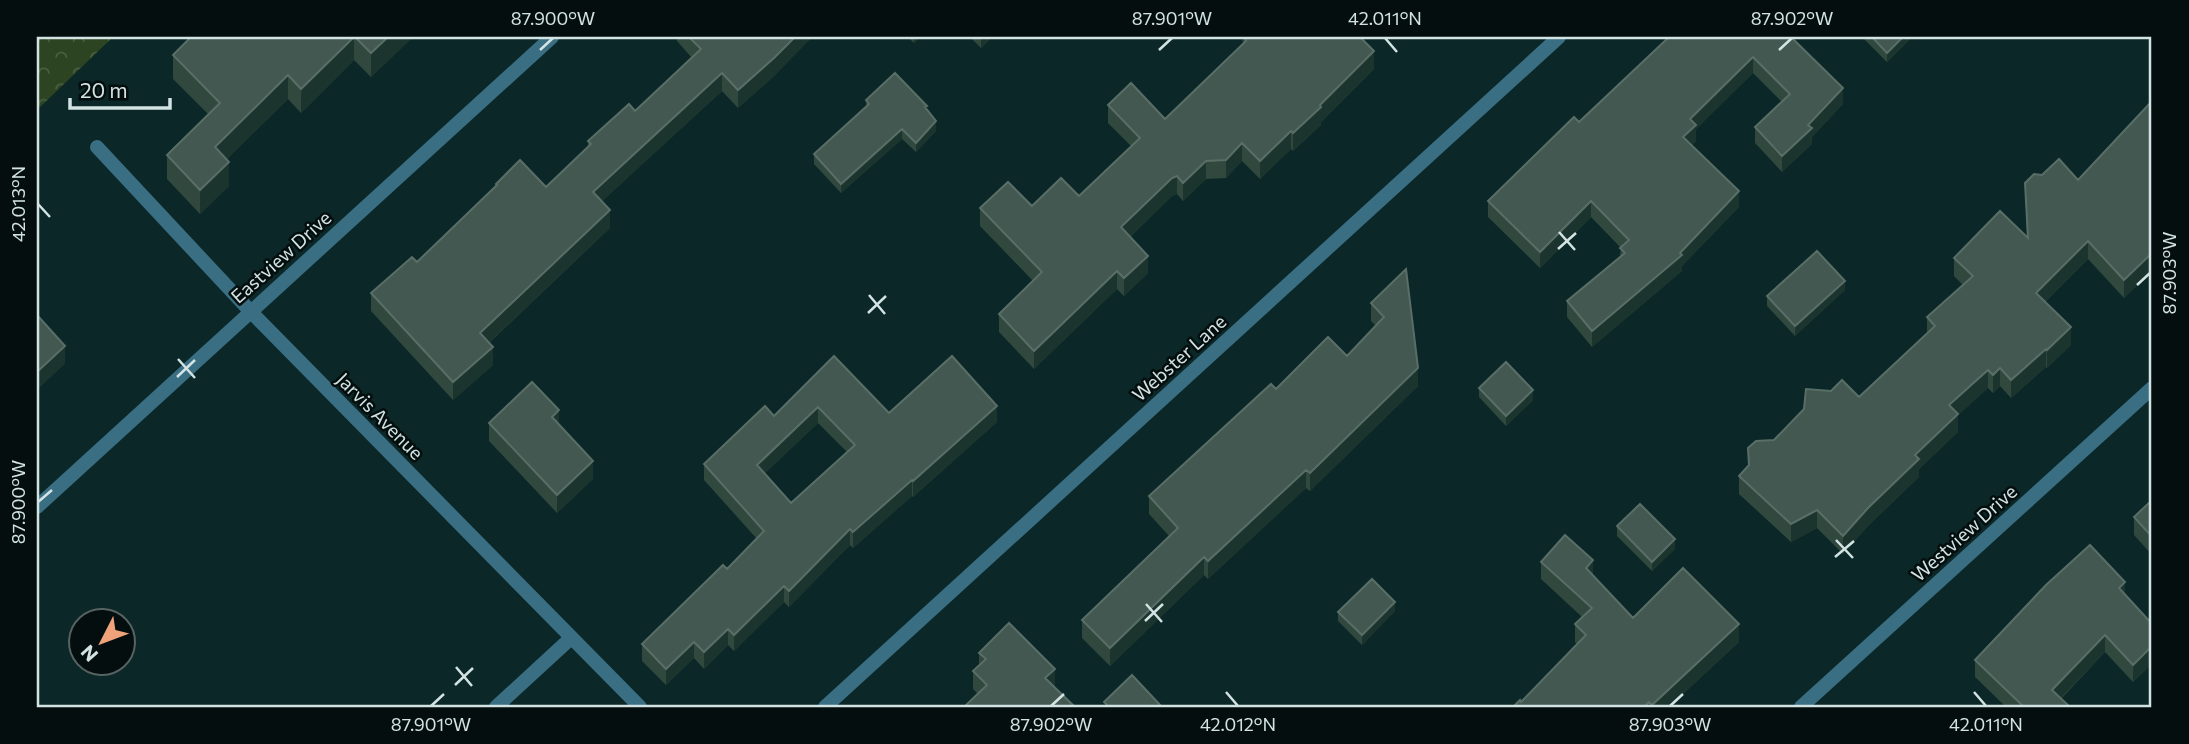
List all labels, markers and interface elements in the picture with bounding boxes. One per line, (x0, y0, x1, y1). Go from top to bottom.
text: 87.900°W (511, 7, 595, 29)
text: 87.901°W (1132, 7, 1212, 29)
text: 42.011°N (1348, 7, 1422, 29)
text: 87.902°W (1751, 7, 1833, 29)
scale bar (70, 66, 170, 110)
text: 20 m (80, 77, 128, 102)
text: 42.013°N (7, 166, 29, 242)
street label: Eastview Drive (226, 206, 335, 308)
text: 87.903°W (2158, 232, 2180, 314)
street label: Webster Lane (1127, 309, 1230, 406)
street label: Jarvis Avenue (332, 367, 429, 464)
text: 87.900°W (7, 460, 29, 544)
street label: Westview Drive (1906, 479, 2021, 586)
north arrow (66, 608, 136, 678)
text: N (76, 641, 102, 667)
text: 87.901°W (391, 713, 471, 735)
text: 87.902°W (1010, 713, 1092, 735)
text: 42.012°N (1200, 713, 1276, 735)
text: 87.903°W (1629, 713, 1711, 735)
text: 42.011°N (1949, 713, 2023, 735)

